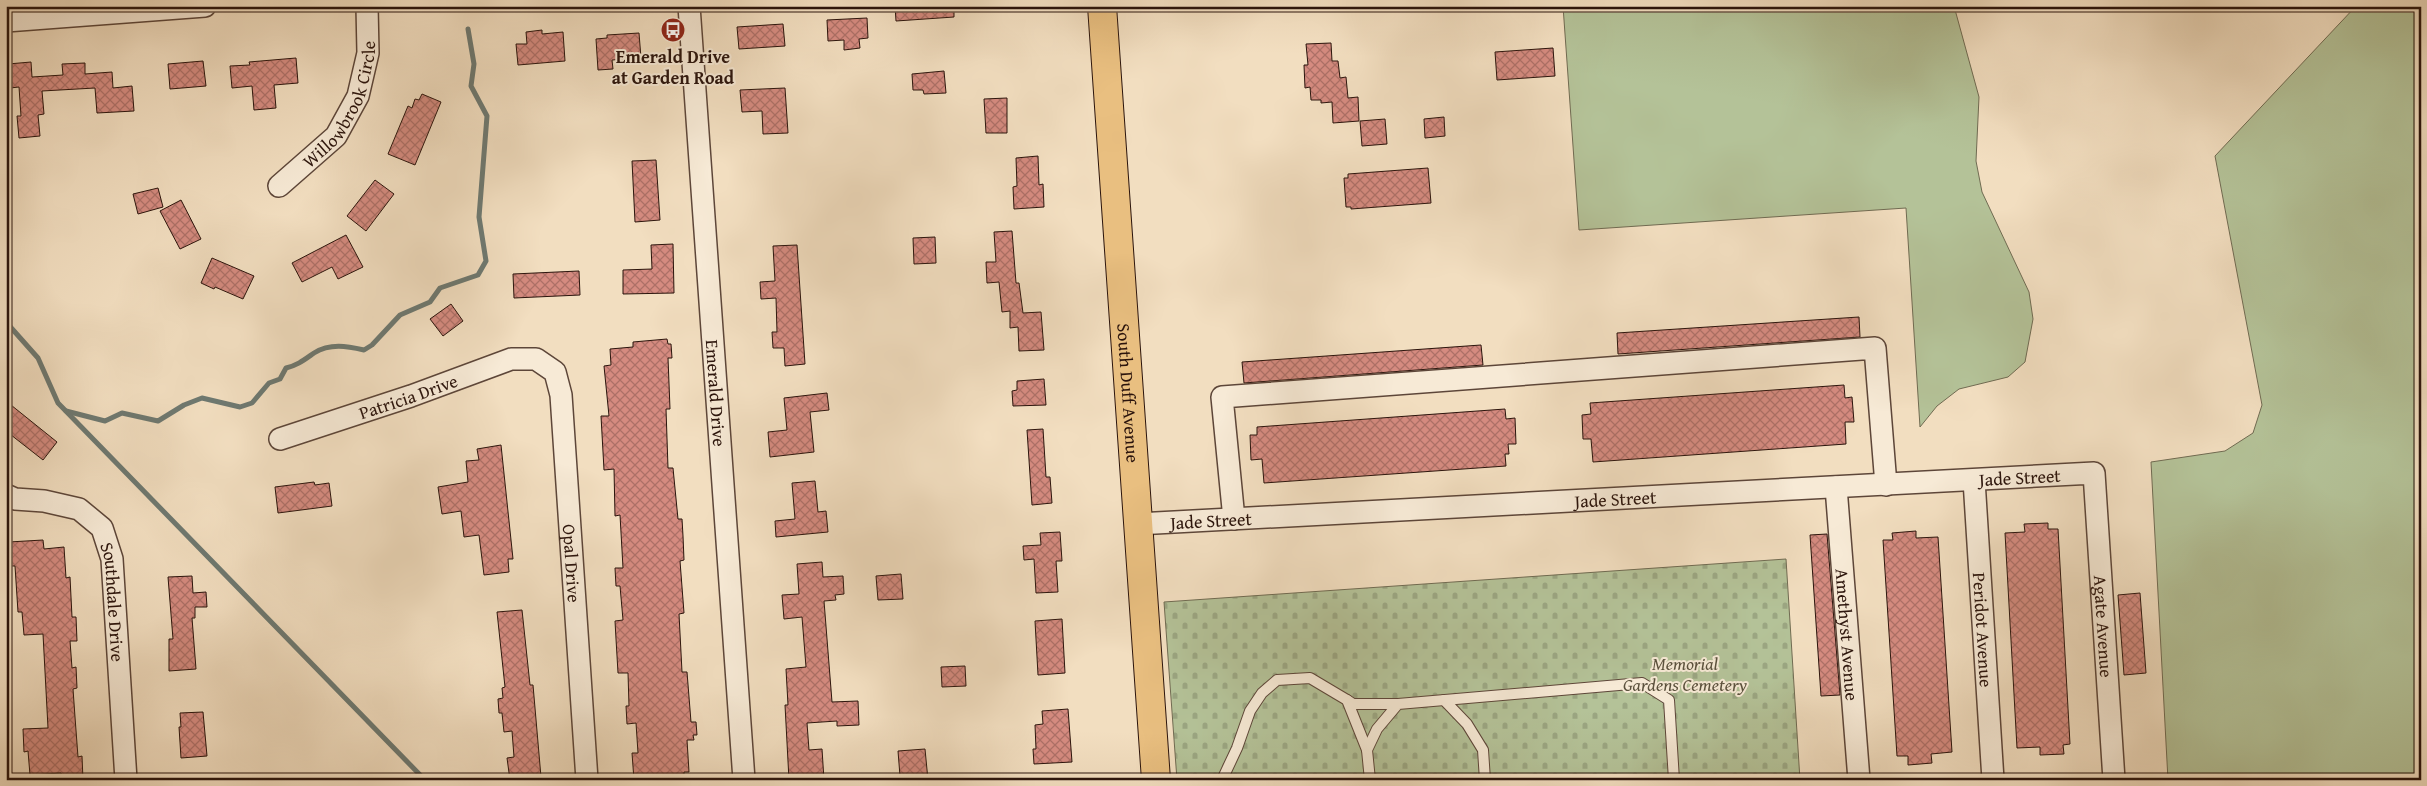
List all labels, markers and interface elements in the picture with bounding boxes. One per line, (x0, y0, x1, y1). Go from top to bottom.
bus stop icon: Emerald Drive at Garden Road (660, 17, 686, 43)
street label: Willowbrook Circle (296, 41, 382, 174)
place label: Emerald Drive at Garden Road (612, 43, 735, 91)
street label: South Duff Avenue (1111, 322, 1147, 464)
street label: Emerald Drive (699, 339, 734, 447)
street label: Patricia Drive (355, 366, 461, 426)
street label: Jade Street (1976, 461, 2062, 493)
street label: Jade Street (1572, 483, 1658, 514)
street label: Jade Street (1167, 504, 1253, 536)
street label: Opal Drive (556, 523, 588, 603)
street label: Southdale Drive (94, 538, 132, 663)
street label: Amethyst Avenue (1829, 568, 1866, 702)
street label: Peridot Avenue (1966, 571, 2001, 688)
street label: Agate Avenue (2087, 574, 2121, 678)
park label: Memorial Gardens Cemetery (1623, 650, 1748, 698)

